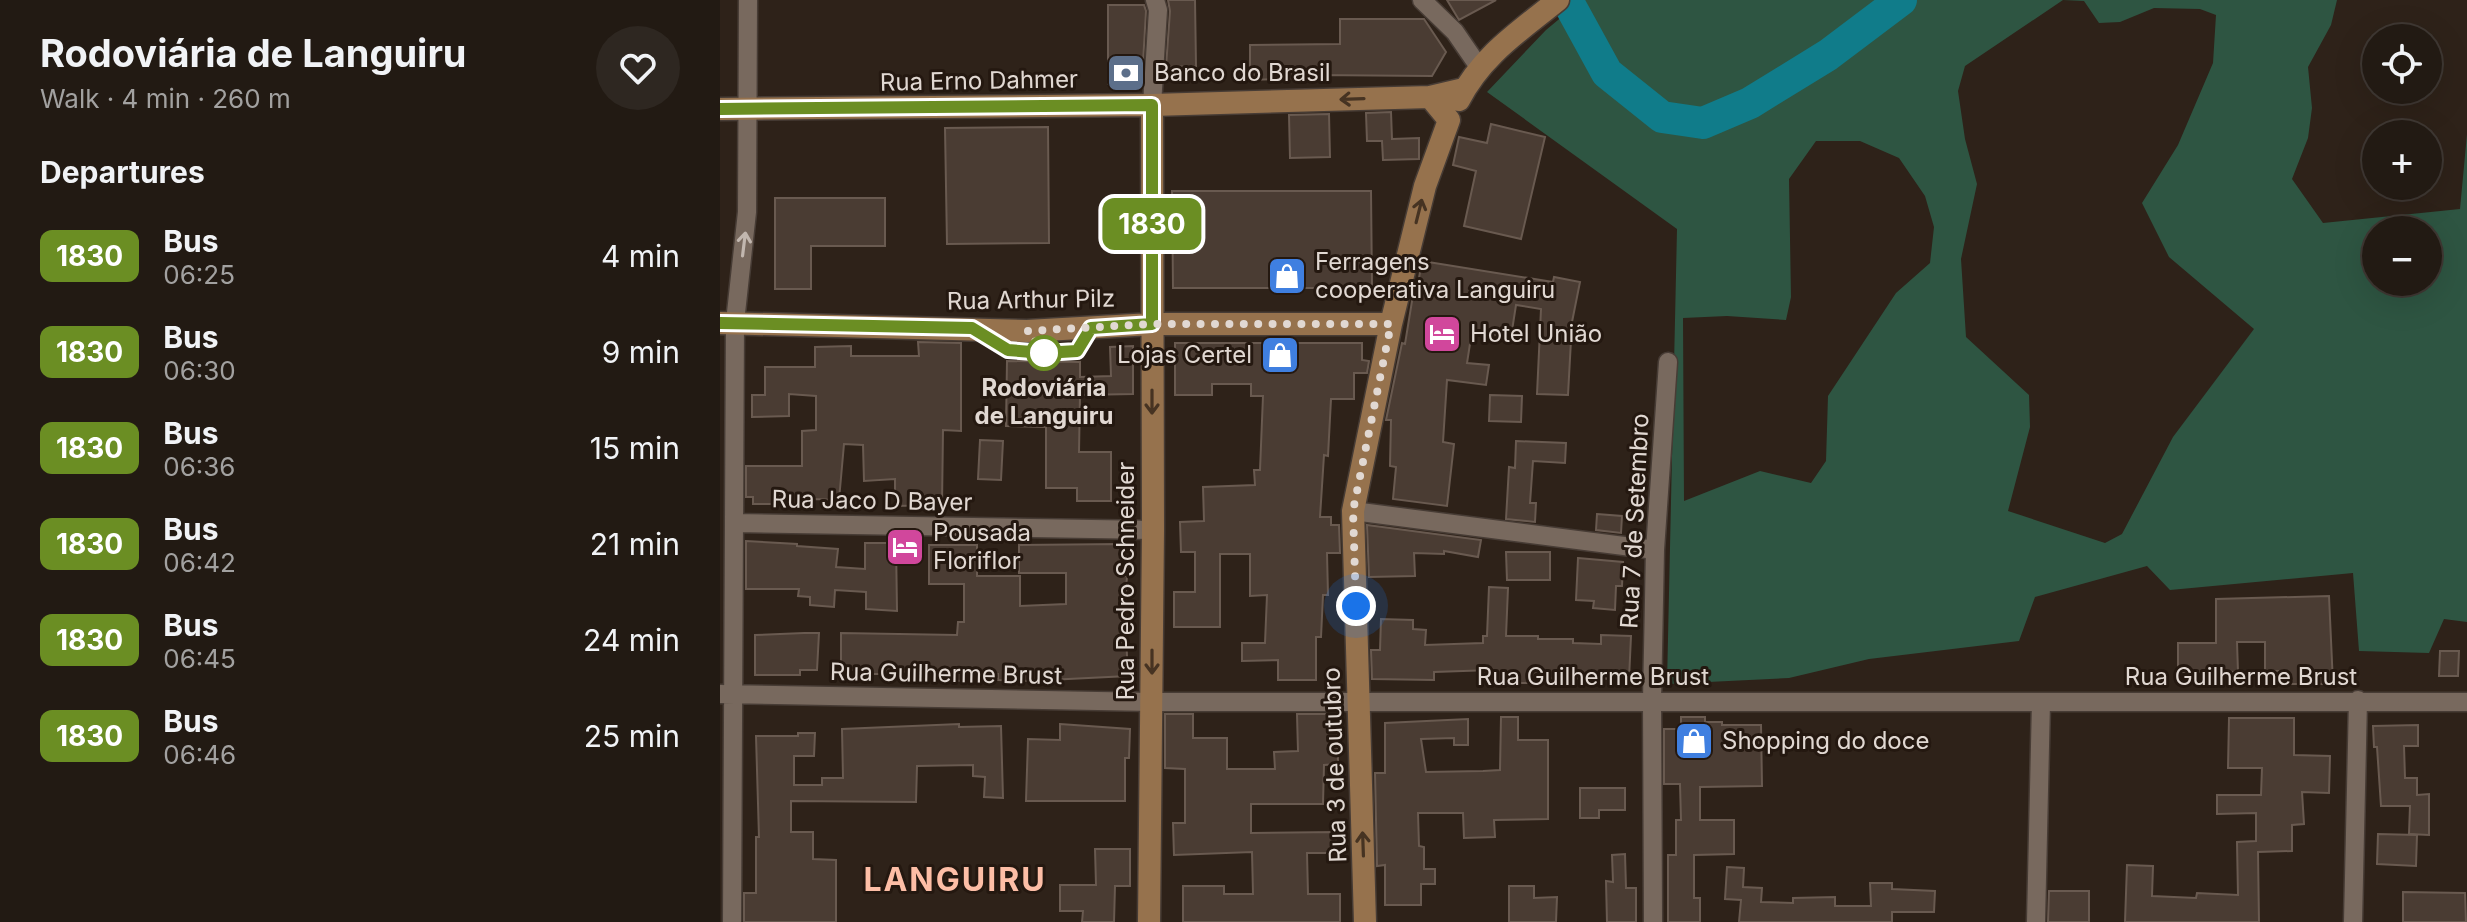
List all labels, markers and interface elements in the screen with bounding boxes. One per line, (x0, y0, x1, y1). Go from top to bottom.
map controls (2362, 24, 2442, 296)
button: locate (2362, 24, 2442, 104)
button: heart (596, 26, 680, 110)
text: Rodoviária de Languiru (40, 30, 467, 76)
bank icon: Banco do Brasil (1105, 52, 1147, 94)
place label: Banco do Brasil (1154, 58, 1331, 87)
street label: Rua Erno Dahmer (880, 64, 1078, 97)
text: Walk · 4 min · 260 m (40, 83, 291, 114)
one-way arrow (1339, 91, 1366, 106)
button: + (2362, 120, 2442, 200)
text: Departures (40, 154, 205, 190)
line badge: 1830 (1096, 198, 1208, 250)
one-way arrow (1413, 198, 1428, 224)
text: 1830 (1118, 207, 1186, 241)
button: − (2362, 216, 2442, 296)
text: Bus (163, 223, 219, 259)
one-way arrow (736, 231, 751, 258)
text: 4 min (601, 238, 680, 274)
text: 1830 (56, 239, 123, 273)
place label: Ferragens cooperativa Languiru (1315, 247, 1555, 304)
shop icon: Ferragens cooperativa Languiru (1266, 255, 1308, 297)
text: 06:25 (163, 259, 235, 290)
street label: Rua Arthur Pilz (947, 284, 1115, 315)
hotel icon: Hotel União (1421, 313, 1463, 355)
text: Bus (163, 319, 219, 355)
place label: Hotel União (1470, 319, 1602, 348)
text: 9 min (602, 334, 680, 370)
shop icon: Lojas Certel (1259, 334, 1301, 376)
text: 1830 (56, 335, 123, 369)
marker: Rodoviária de Languiru (1027, 336, 1061, 370)
place label: Lojas Certel (1117, 340, 1252, 369)
text: 06:30 (163, 355, 236, 386)
place label: Rodoviária de Languiru (975, 373, 1113, 430)
one-way arrow (1144, 388, 1160, 415)
street label: Rua 7 de Setembro (1614, 413, 1655, 629)
text: Bus (163, 415, 219, 451)
text: 15 min (590, 430, 680, 466)
text: 1830 (56, 431, 123, 465)
text: 06:36 (163, 451, 235, 482)
street label: Rua Pedro Schneider (1111, 462, 1140, 700)
street label: Rua Jaco D Bayer (771, 484, 973, 517)
text: Bus (163, 511, 219, 547)
place label: Pousada Floriflor (933, 518, 1031, 575)
text: 21 min (590, 526, 680, 562)
hotel icon: Pousada Floriflor (884, 526, 926, 568)
text: 1830 (56, 527, 123, 561)
text: 06:42 (163, 547, 236, 578)
your location (1336, 586, 1376, 626)
text: Bus (163, 607, 219, 643)
text: 24 min (583, 622, 680, 658)
text: 1830 (56, 623, 123, 657)
text: 06:45 (163, 643, 236, 674)
one-way arrow (1144, 648, 1160, 675)
street label: Rua Guilherme Brust (830, 657, 1063, 690)
street label: Rua Guilherme Brust (1477, 662, 1709, 691)
street label: Rua Guilherme Brust (2125, 662, 2357, 691)
street label: Rua 3 de outubro (1317, 667, 1352, 863)
text: Bus (163, 703, 219, 739)
text: 25 min (584, 718, 680, 754)
text: 1830 (56, 719, 123, 753)
shop icon: Shopping do doce (1673, 720, 1715, 762)
place label: Shopping do doce (1722, 726, 1929, 755)
text: 06:46 (163, 739, 236, 770)
one-way arrow (1355, 831, 1370, 858)
district label: LANGUIRU (863, 860, 1047, 899)

